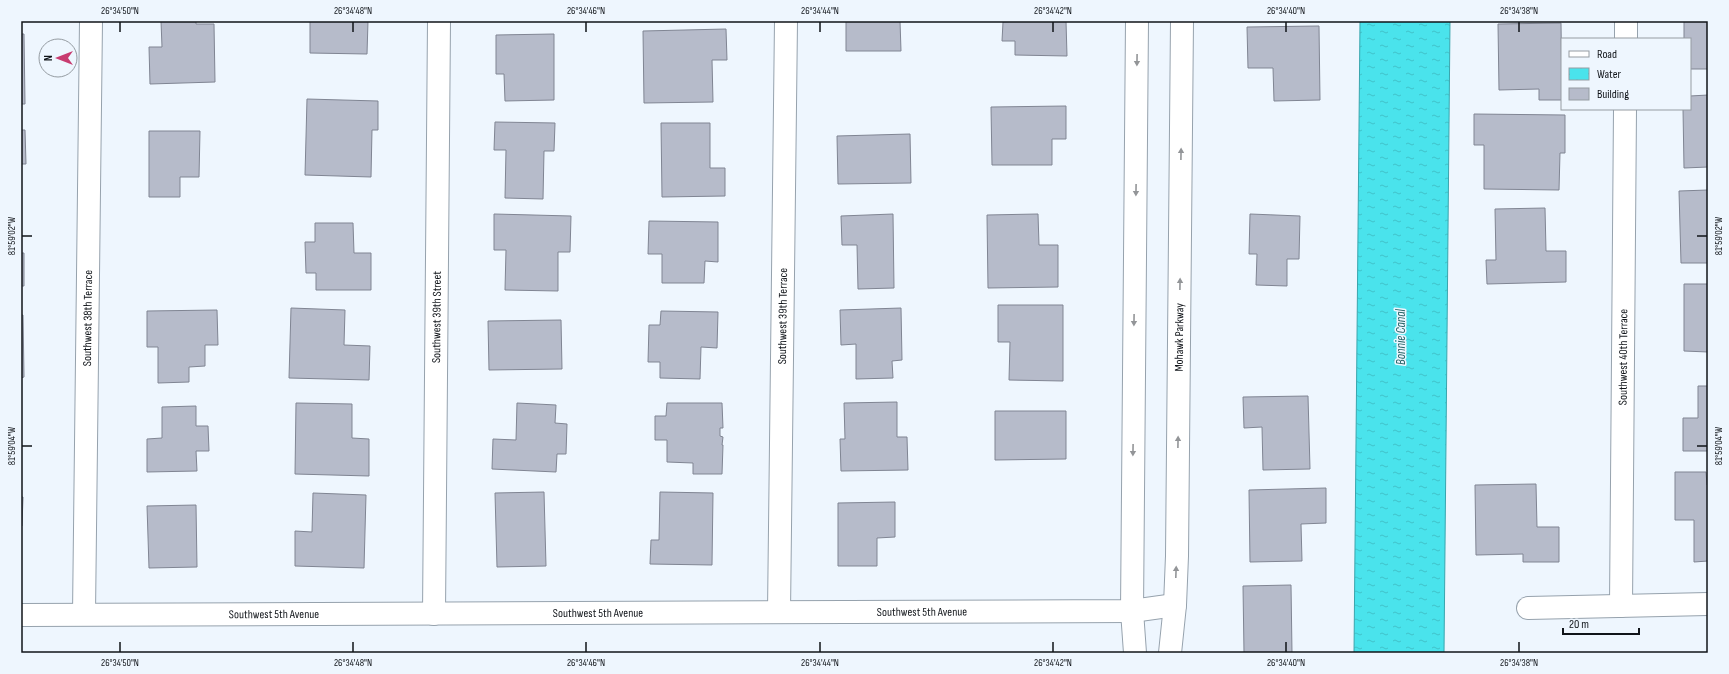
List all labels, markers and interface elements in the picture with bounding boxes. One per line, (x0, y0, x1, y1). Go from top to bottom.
text: 26°34'50"N (101, 5, 139, 17)
text: 26°34'48"N (334, 5, 372, 17)
text: 26°34'46"N (567, 5, 605, 17)
text: 26°34'44"N (801, 5, 839, 17)
text: 26°34'42"N (1034, 5, 1072, 17)
text: 26°34'40"N (1267, 5, 1305, 17)
text: 26°34'38"N (1500, 5, 1538, 17)
north arrow (38, 38, 78, 78)
legend (1561, 38, 1691, 110)
text: Road (1597, 47, 1617, 62)
one-way arrow (1134, 54, 1140, 67)
text: N (42, 55, 55, 61)
text: Water (1597, 67, 1621, 82)
text: Building (1597, 87, 1629, 102)
one-way arrow (1178, 147, 1184, 160)
one-way arrow (1133, 184, 1139, 197)
text: 81°59'02"W (6, 216, 18, 255)
text: 81°59'02"W (1713, 216, 1725, 255)
street label: Southwest 39th Terrace (774, 268, 791, 364)
street label: Southwest 38th Terrace (79, 270, 96, 366)
street label: Southwest 39th Street (429, 271, 444, 363)
one-way arrow (1176, 278, 1183, 290)
street label: Mohawk Parkway (1171, 303, 1187, 372)
water label: Bonnie Canal (1393, 308, 1409, 365)
street label: Southwest 40th Terrace (1615, 309, 1631, 405)
one-way arrow (1131, 314, 1137, 327)
text: 81°59'04"W (6, 426, 18, 465)
text: 81°59'04"W (1713, 426, 1725, 465)
one-way arrow (1175, 435, 1181, 448)
one-way arrow (1130, 444, 1136, 457)
one-way arrow (1173, 565, 1179, 578)
street label: Southwest 5th Avenue (877, 604, 967, 619)
street label: Southwest 5th Avenue (553, 605, 643, 621)
street label: Southwest 5th Avenue (229, 606, 319, 622)
scale bar (1563, 610, 1639, 636)
text: 20 m (1569, 617, 1589, 632)
text: 26°34'50"N (101, 657, 139, 669)
text: 26°34'48"N (334, 657, 372, 669)
text: 26°34'46"N (567, 657, 605, 669)
text: 26°34'44"N (801, 657, 839, 669)
text: 26°34'42"N (1034, 657, 1072, 669)
text: 26°34'40"N (1267, 657, 1305, 669)
text: 26°34'38"N (1500, 657, 1538, 669)

